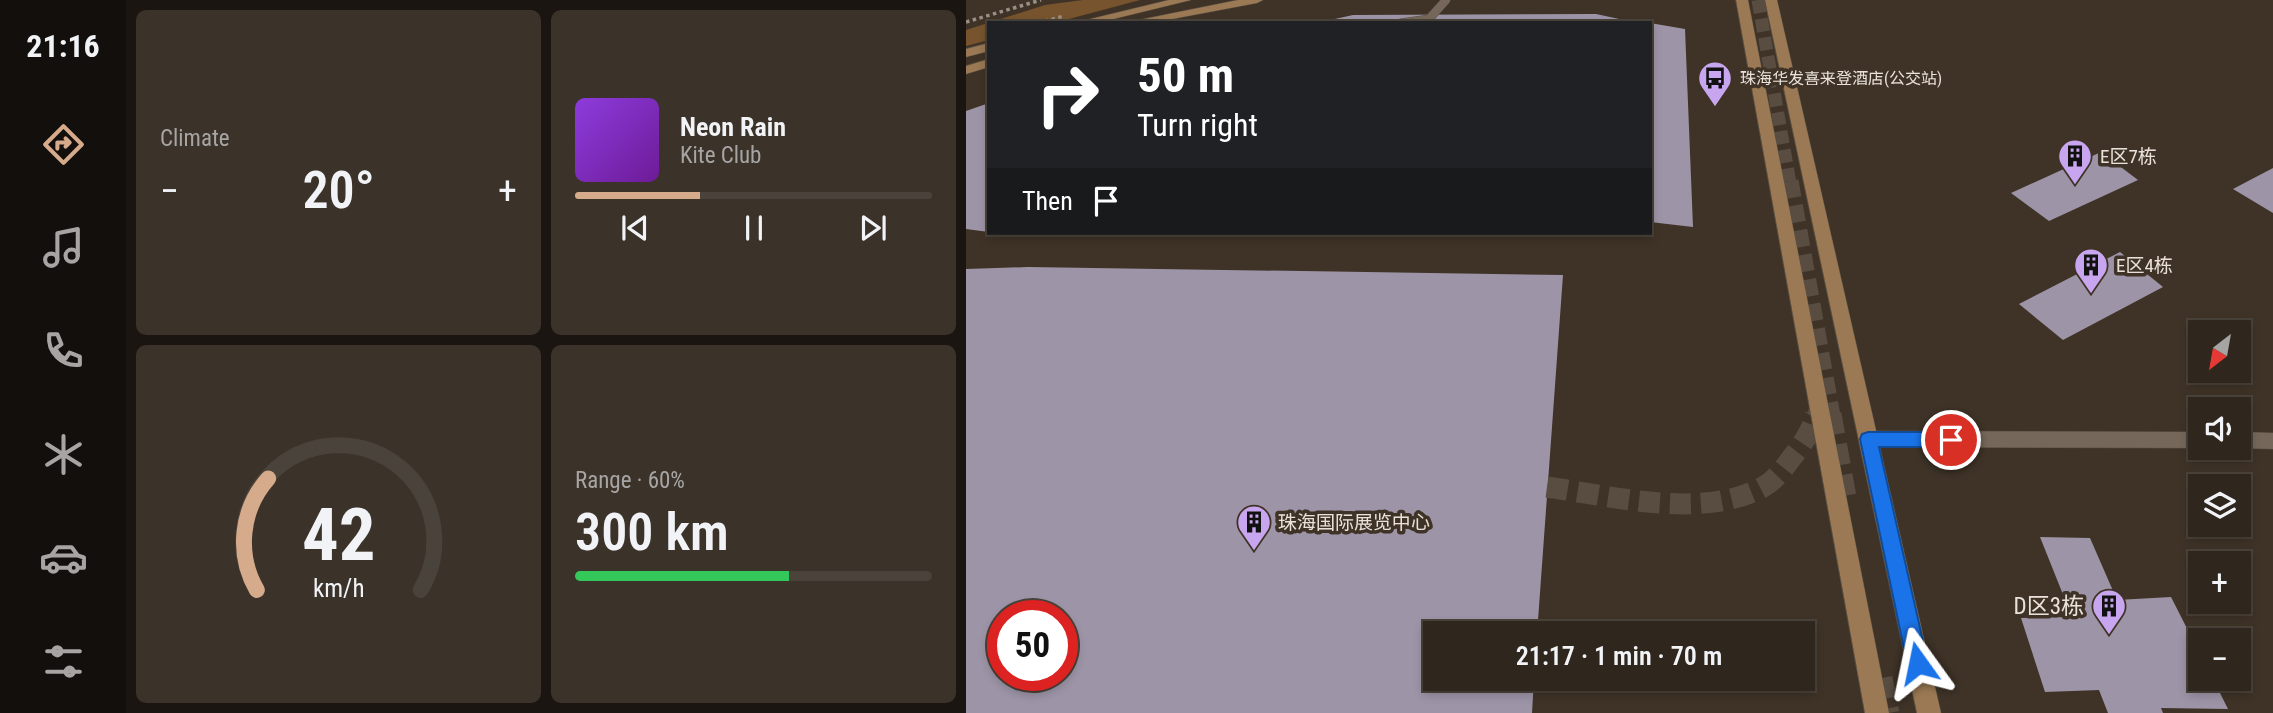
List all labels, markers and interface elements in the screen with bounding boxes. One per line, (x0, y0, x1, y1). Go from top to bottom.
text: 21:16 (26, 27, 100, 65)
text: 50 m (1137, 47, 1234, 104)
icon: right (1022, 49, 1113, 140)
bus stop icon: 珠海华发喜来登酒店(公交站) (1696, 59, 1734, 108)
place label: 珠海华发喜来登酒店(公交站) (1740, 69, 1942, 88)
text: Turn right (1137, 106, 1258, 144)
text: Neon Rain (680, 112, 786, 142)
icon: directions (39, 120, 88, 169)
text: Climate (160, 125, 230, 152)
building icon: E区7栋 (2056, 137, 2094, 186)
text: Kite Club (680, 142, 761, 169)
place label: E区7栋 (2100, 145, 2157, 168)
text: 20° (302, 160, 375, 221)
text: − (160, 169, 179, 213)
text: + (498, 169, 517, 213)
icon: arrive (1087, 182, 1125, 220)
text: Then (1022, 186, 1073, 216)
icon: previous (616, 209, 654, 247)
icon: pause (735, 209, 773, 247)
icon: next (854, 209, 892, 247)
icon: music (39, 223, 88, 272)
building icon: E区4栋 (2072, 246, 2110, 295)
place label: E区4栋 (2116, 254, 2173, 277)
north arrow (2188, 320, 2250, 383)
map controls (2188, 320, 2251, 691)
icon: phone (39, 326, 88, 375)
button: sound (2188, 397, 2251, 460)
pin (1921, 410, 1981, 470)
icon: arrive (1932, 421, 1970, 459)
icon: climate (39, 430, 88, 479)
text: Range · 60% (575, 467, 685, 494)
button: layers (2188, 474, 2251, 537)
text: 42 (302, 492, 375, 578)
text: 300 km (575, 502, 729, 563)
building icon: 珠海国际展览中心 (1235, 503, 1273, 552)
place label: 珠海国际展览中心 (1278, 511, 1430, 534)
icon: car (39, 533, 88, 582)
button: + (2188, 551, 2251, 614)
text: km/h (313, 574, 364, 603)
building icon: D区3栋 (2090, 587, 2128, 636)
place label: D区3栋 (2014, 593, 2084, 620)
speed limit sign: 50 (987, 600, 1078, 691)
position arrow (1881, 626, 1955, 700)
button: − (2188, 628, 2251, 691)
icon: filters (39, 637, 88, 686)
text: 21:17 · 1 min · 70 m (1516, 641, 1722, 671)

